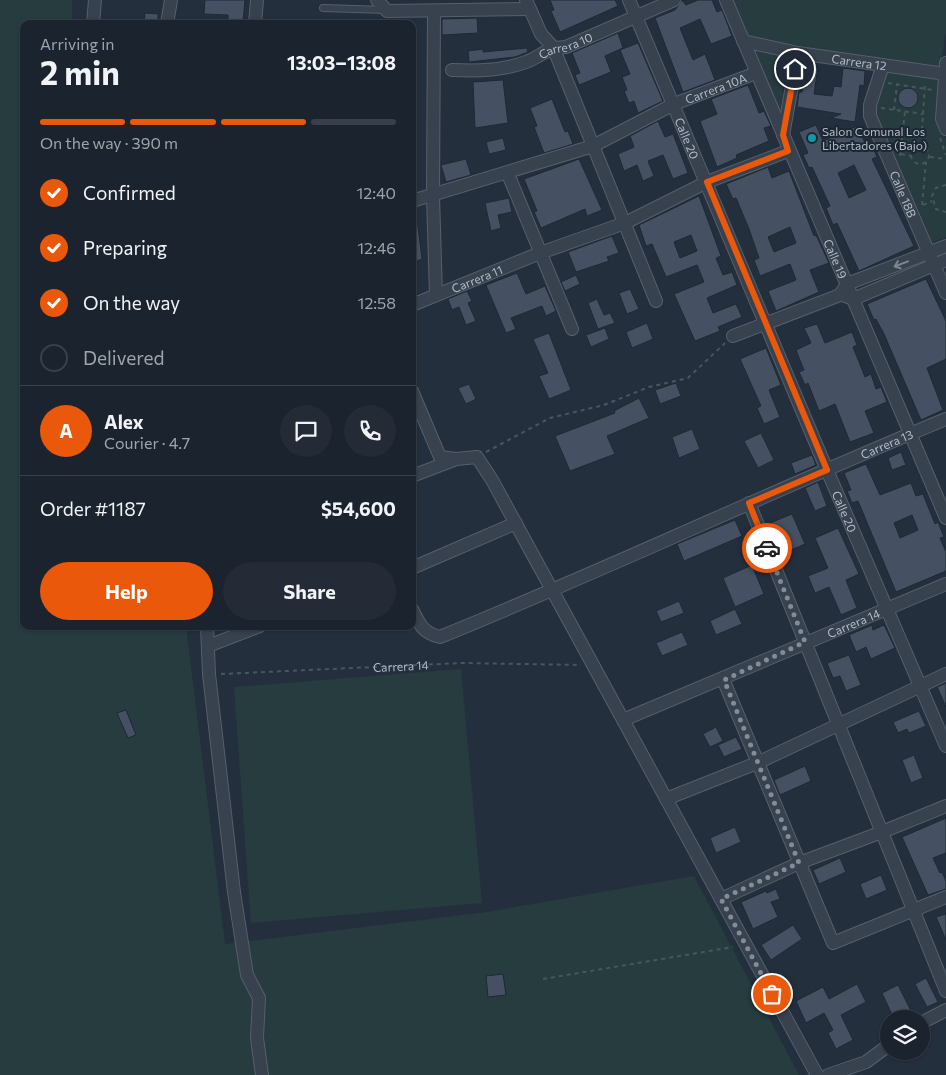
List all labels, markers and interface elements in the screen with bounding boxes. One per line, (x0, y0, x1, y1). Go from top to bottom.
street label: Carrera 10 (536, 29, 595, 61)
text: Arriving in (40, 34, 114, 53)
pin (774, 48, 816, 90)
text: 13:03–13:08 (287, 51, 396, 74)
street label: Carrera 12 (831, 51, 888, 73)
text: 2 min (40, 52, 120, 92)
icon: home (781, 55, 809, 83)
street label: Carrera 10A (683, 70, 748, 106)
street label: Calle 20 (672, 115, 702, 161)
place label: Salon Comunal Los Libertadores (Bajo) (822, 124, 927, 152)
marker: Salon Comunal Los Libertadores (Bajo) (806, 132, 818, 144)
text: On the way · 390 m (40, 133, 178, 152)
street label: Calle 18B (887, 169, 920, 220)
icon: check (40, 179, 68, 207)
text: Confirmed (83, 181, 176, 204)
text: 12:40 (356, 183, 396, 202)
icon: check (40, 234, 68, 262)
text: Preparing (83, 236, 167, 259)
street label: Calle 19 (821, 237, 850, 281)
text: 12:46 (357, 238, 396, 257)
one-way arrow (894, 260, 909, 269)
street label: Carrera 11 (449, 262, 504, 295)
icon: check (40, 289, 68, 317)
text: On the way (83, 291, 180, 314)
text: 12:58 (358, 293, 396, 312)
text: Delivered (83, 346, 164, 369)
button: chat (280, 405, 332, 457)
button: phone (344, 405, 396, 457)
text: Alex (104, 410, 144, 433)
text: A (59, 419, 73, 442)
street label: Carrera 13 (858, 427, 915, 461)
text: Courier · 4.7 (104, 433, 190, 452)
street label: Calle 20 (830, 488, 860, 534)
text: Order #1187 (40, 497, 146, 520)
text: $54,600 (321, 497, 396, 520)
courier (742, 523, 792, 573)
icon: car (753, 534, 781, 562)
button: Help (40, 562, 213, 620)
button: Share (223, 562, 396, 620)
street label: Carrera 14 (825, 606, 882, 640)
street label: Carrera 14 (373, 658, 429, 674)
pin (751, 973, 793, 1015)
icon: bag (758, 980, 786, 1008)
map controls (880, 1010, 930, 1060)
button: layers (880, 1010, 930, 1060)

